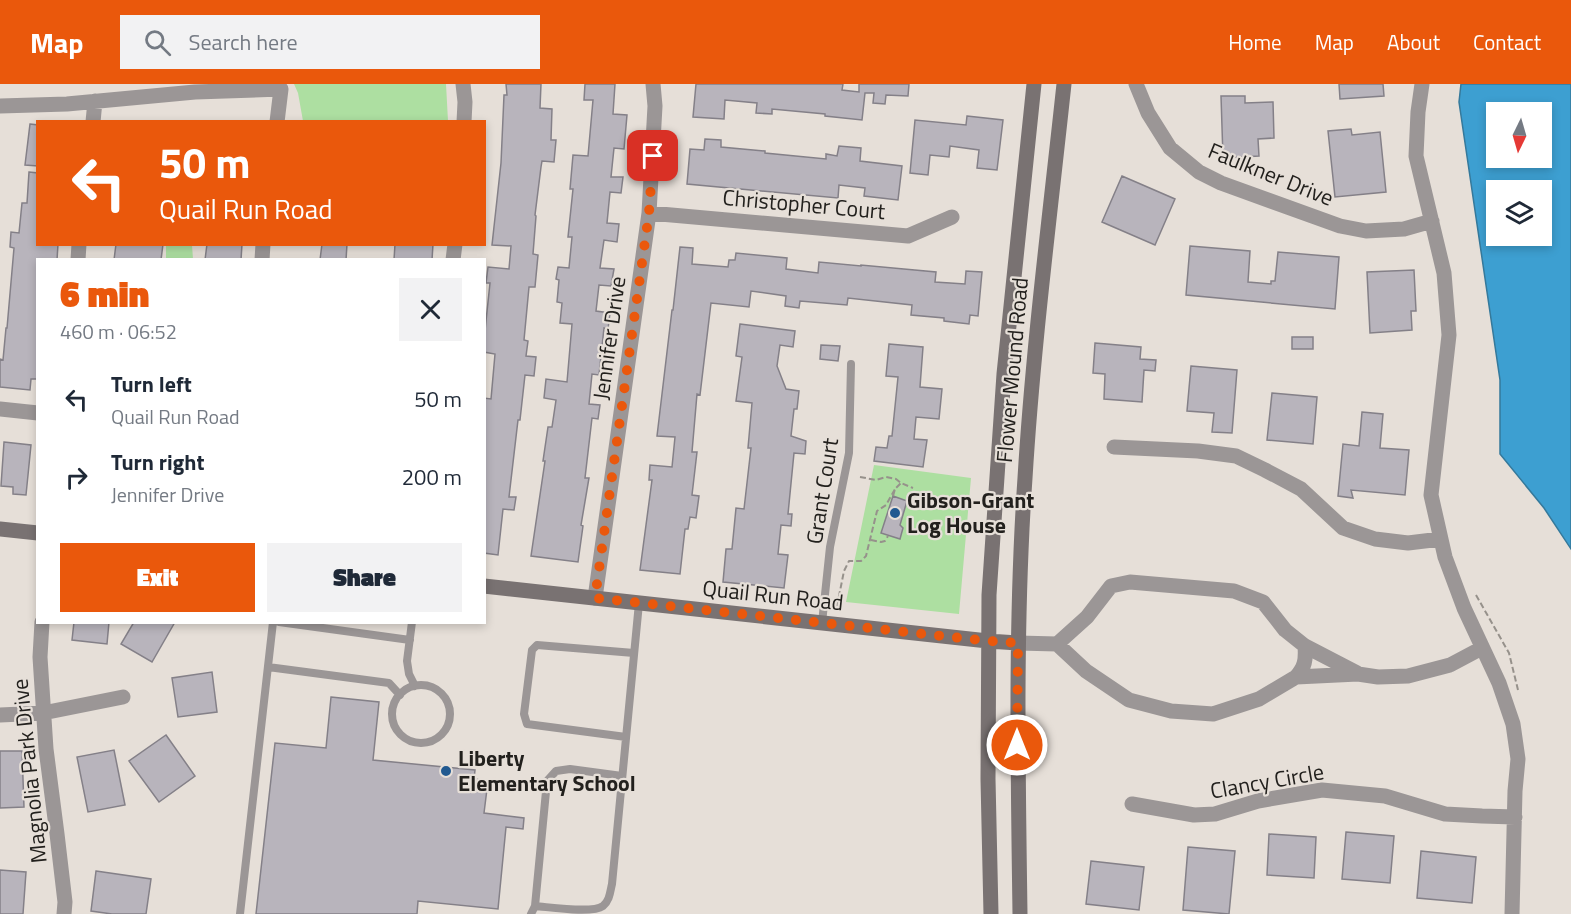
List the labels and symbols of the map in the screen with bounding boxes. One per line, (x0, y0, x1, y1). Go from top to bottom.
north arrow (1486, 102, 1552, 168)
pin (627, 130, 678, 181)
street label: Faulkner Drive (1203, 133, 1339, 215)
street label: Christopher Court (721, 180, 887, 228)
street label: Jennifer Drive (583, 274, 635, 402)
street label: Flower Mound Road (987, 276, 1037, 464)
street label: Grant Court (797, 435, 847, 546)
place label: Gibson-Grant Log House (907, 483, 1034, 542)
marker: Gibson-Grant Log House (888, 506, 902, 520)
street label: Quail Run Road (701, 571, 845, 619)
street label: Magnolia Park Drive (2, 677, 56, 865)
position arrow (985, 713, 1049, 777)
place label: Liberty Elementary School (458, 741, 636, 800)
street label: Clancy Circle (1207, 754, 1327, 808)
marker: Liberty Elementary School (439, 764, 453, 778)

